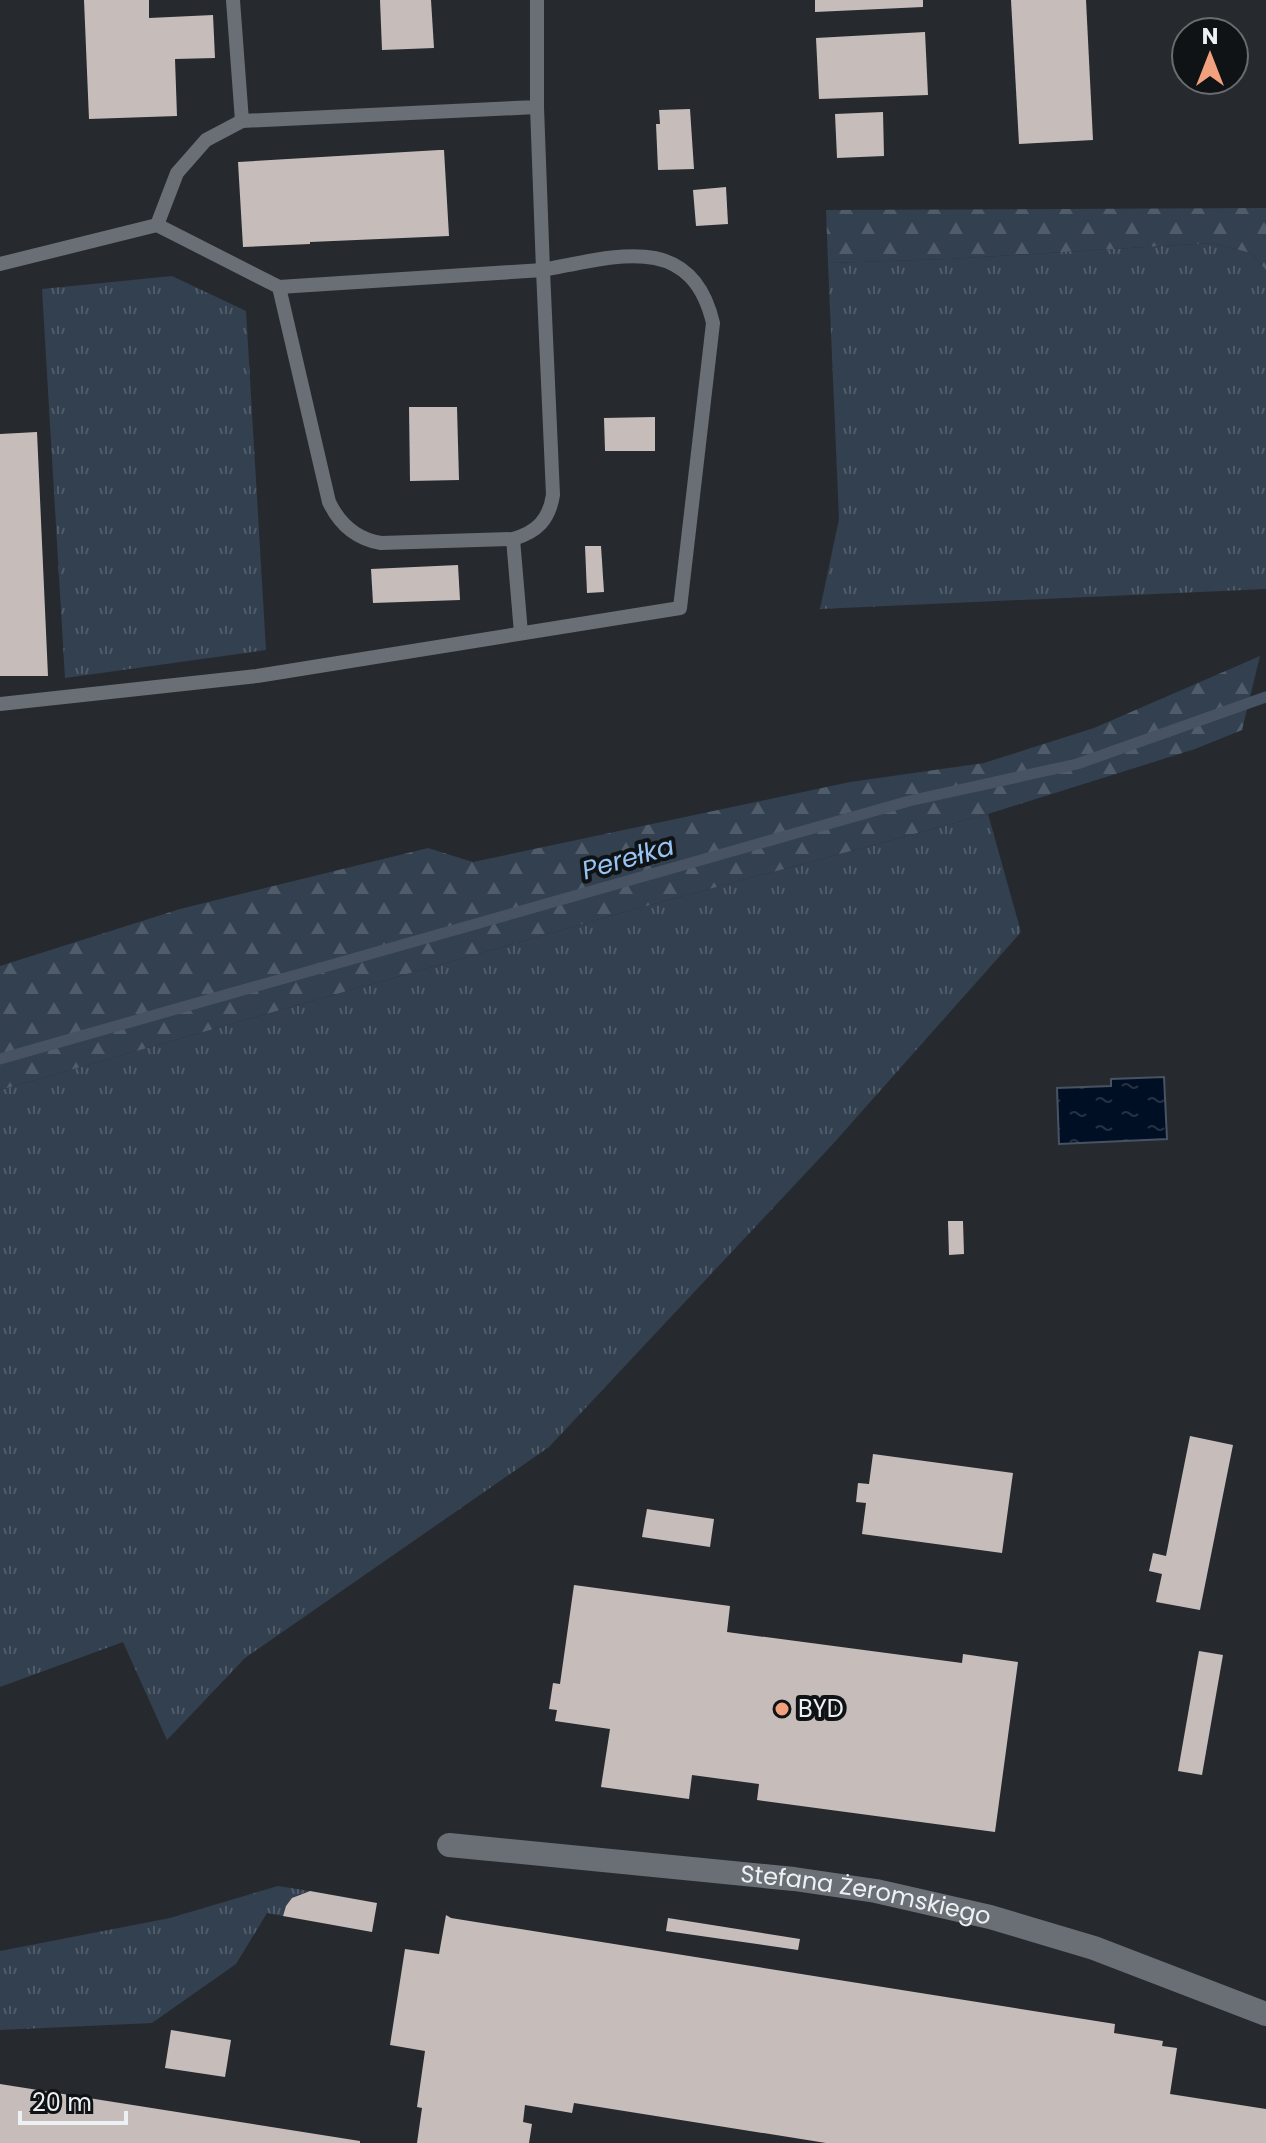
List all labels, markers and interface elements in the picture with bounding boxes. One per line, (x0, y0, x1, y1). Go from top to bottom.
north arrow (1170, 16, 1250, 96)
text: N (1202, 21, 1218, 52)
water label: Perełka (578, 828, 678, 888)
place label: BYD (798, 1692, 844, 1725)
marker: BYD (773, 1700, 791, 1718)
street label: Stefana Żeromskiego (739, 1857, 994, 1933)
scale bar (20, 2075, 126, 2125)
text: 20 m (32, 2086, 92, 2119)

